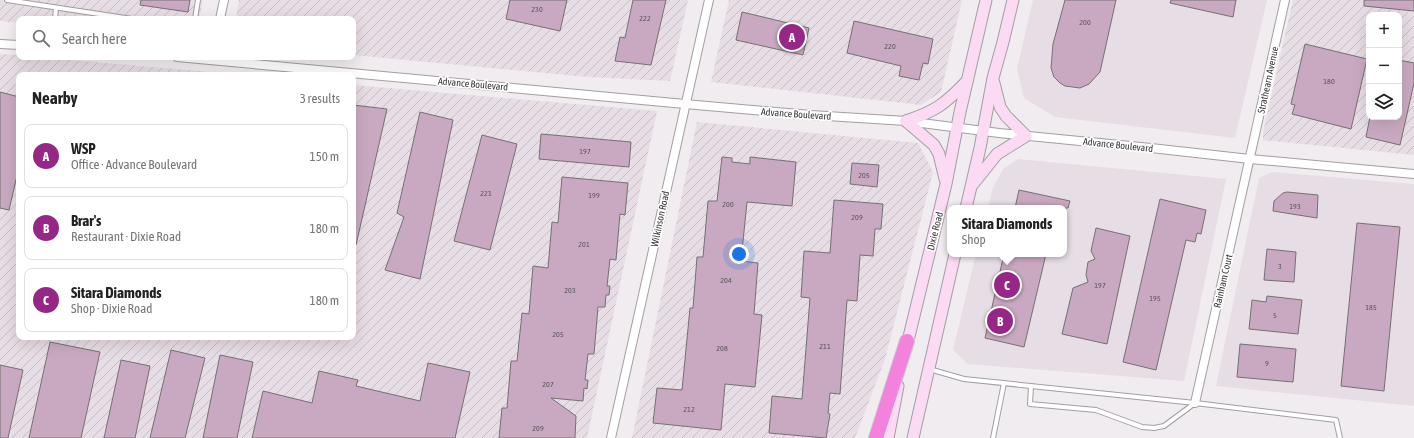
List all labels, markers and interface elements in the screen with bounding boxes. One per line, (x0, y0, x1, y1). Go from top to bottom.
house number: 230 (531, 5, 543, 14)
map controls (1366, 12, 1402, 120)
button: + (1366, 12, 1402, 48)
house number: 222 (639, 14, 651, 23)
search box (16, 16, 356, 60)
house number: 200 (1079, 18, 1091, 27)
pin: A (779, 22, 805, 52)
icon: search (30, 27, 52, 49)
text: Search here (62, 30, 127, 47)
house number: 220 (884, 42, 896, 51)
street label: Strathearn Avenue (1256, 45, 1281, 115)
button: − (1366, 48, 1402, 84)
street label: Advance Boulevard (437, 75, 509, 93)
house number: 180 (1323, 77, 1335, 86)
button: layers (1366, 84, 1402, 120)
text: Nearby (32, 88, 78, 108)
text: 3 results (300, 91, 340, 106)
street label: Advance Boulevard (761, 106, 832, 122)
street label: Advance Boulevard (1082, 136, 1154, 154)
text: WSP (71, 140, 96, 157)
house number: 197 (579, 147, 591, 156)
text: A (43, 149, 49, 164)
text: 150 m (310, 149, 339, 164)
text: Office · Advance Boulevard (71, 157, 197, 172)
house number: 205 (858, 171, 870, 180)
house number: 221 (480, 189, 492, 198)
street label: Wilkinson Road (649, 190, 671, 248)
house number: 199 (588, 191, 600, 200)
house number: 200 (722, 200, 734, 209)
house number: 193 (1289, 202, 1301, 211)
popup (947, 205, 1067, 257)
street label: Dixie Road (925, 210, 945, 251)
text: Brar's (71, 212, 101, 229)
house number: 209 (851, 213, 863, 222)
text: Sitara Diamonds (962, 215, 1052, 232)
text: B (43, 221, 49, 236)
text: 180 m (310, 221, 339, 236)
text: Restaurant · Dixie Road (71, 229, 181, 244)
text: Shop (962, 232, 986, 247)
house number: 201 (578, 240, 590, 249)
your location (729, 244, 749, 264)
street label: Rainham Court (1211, 253, 1235, 309)
house number: 3 (1278, 262, 1282, 271)
pin: C (994, 270, 1020, 300)
house number: 204 (720, 276, 732, 285)
house number: 197 (1094, 281, 1106, 290)
text: Sitara Diamonds (71, 284, 162, 301)
house number: 203 (564, 286, 576, 295)
text: C (43, 293, 49, 308)
text: 180 m (310, 293, 339, 308)
house number: 195 (1149, 294, 1161, 303)
text: Shop · Dixie Road (71, 301, 152, 316)
house number: 185 (1365, 303, 1377, 312)
pin: B (987, 306, 1013, 336)
house number: 5 (1273, 311, 1277, 320)
house number: 205 (552, 330, 564, 339)
house number: 211 (819, 342, 831, 351)
house number: 208 (716, 344, 728, 353)
house number: 9 (1265, 359, 1269, 368)
house number: 207 (542, 380, 554, 389)
house number: 212 (683, 405, 695, 414)
house number: 209 (532, 424, 544, 433)

